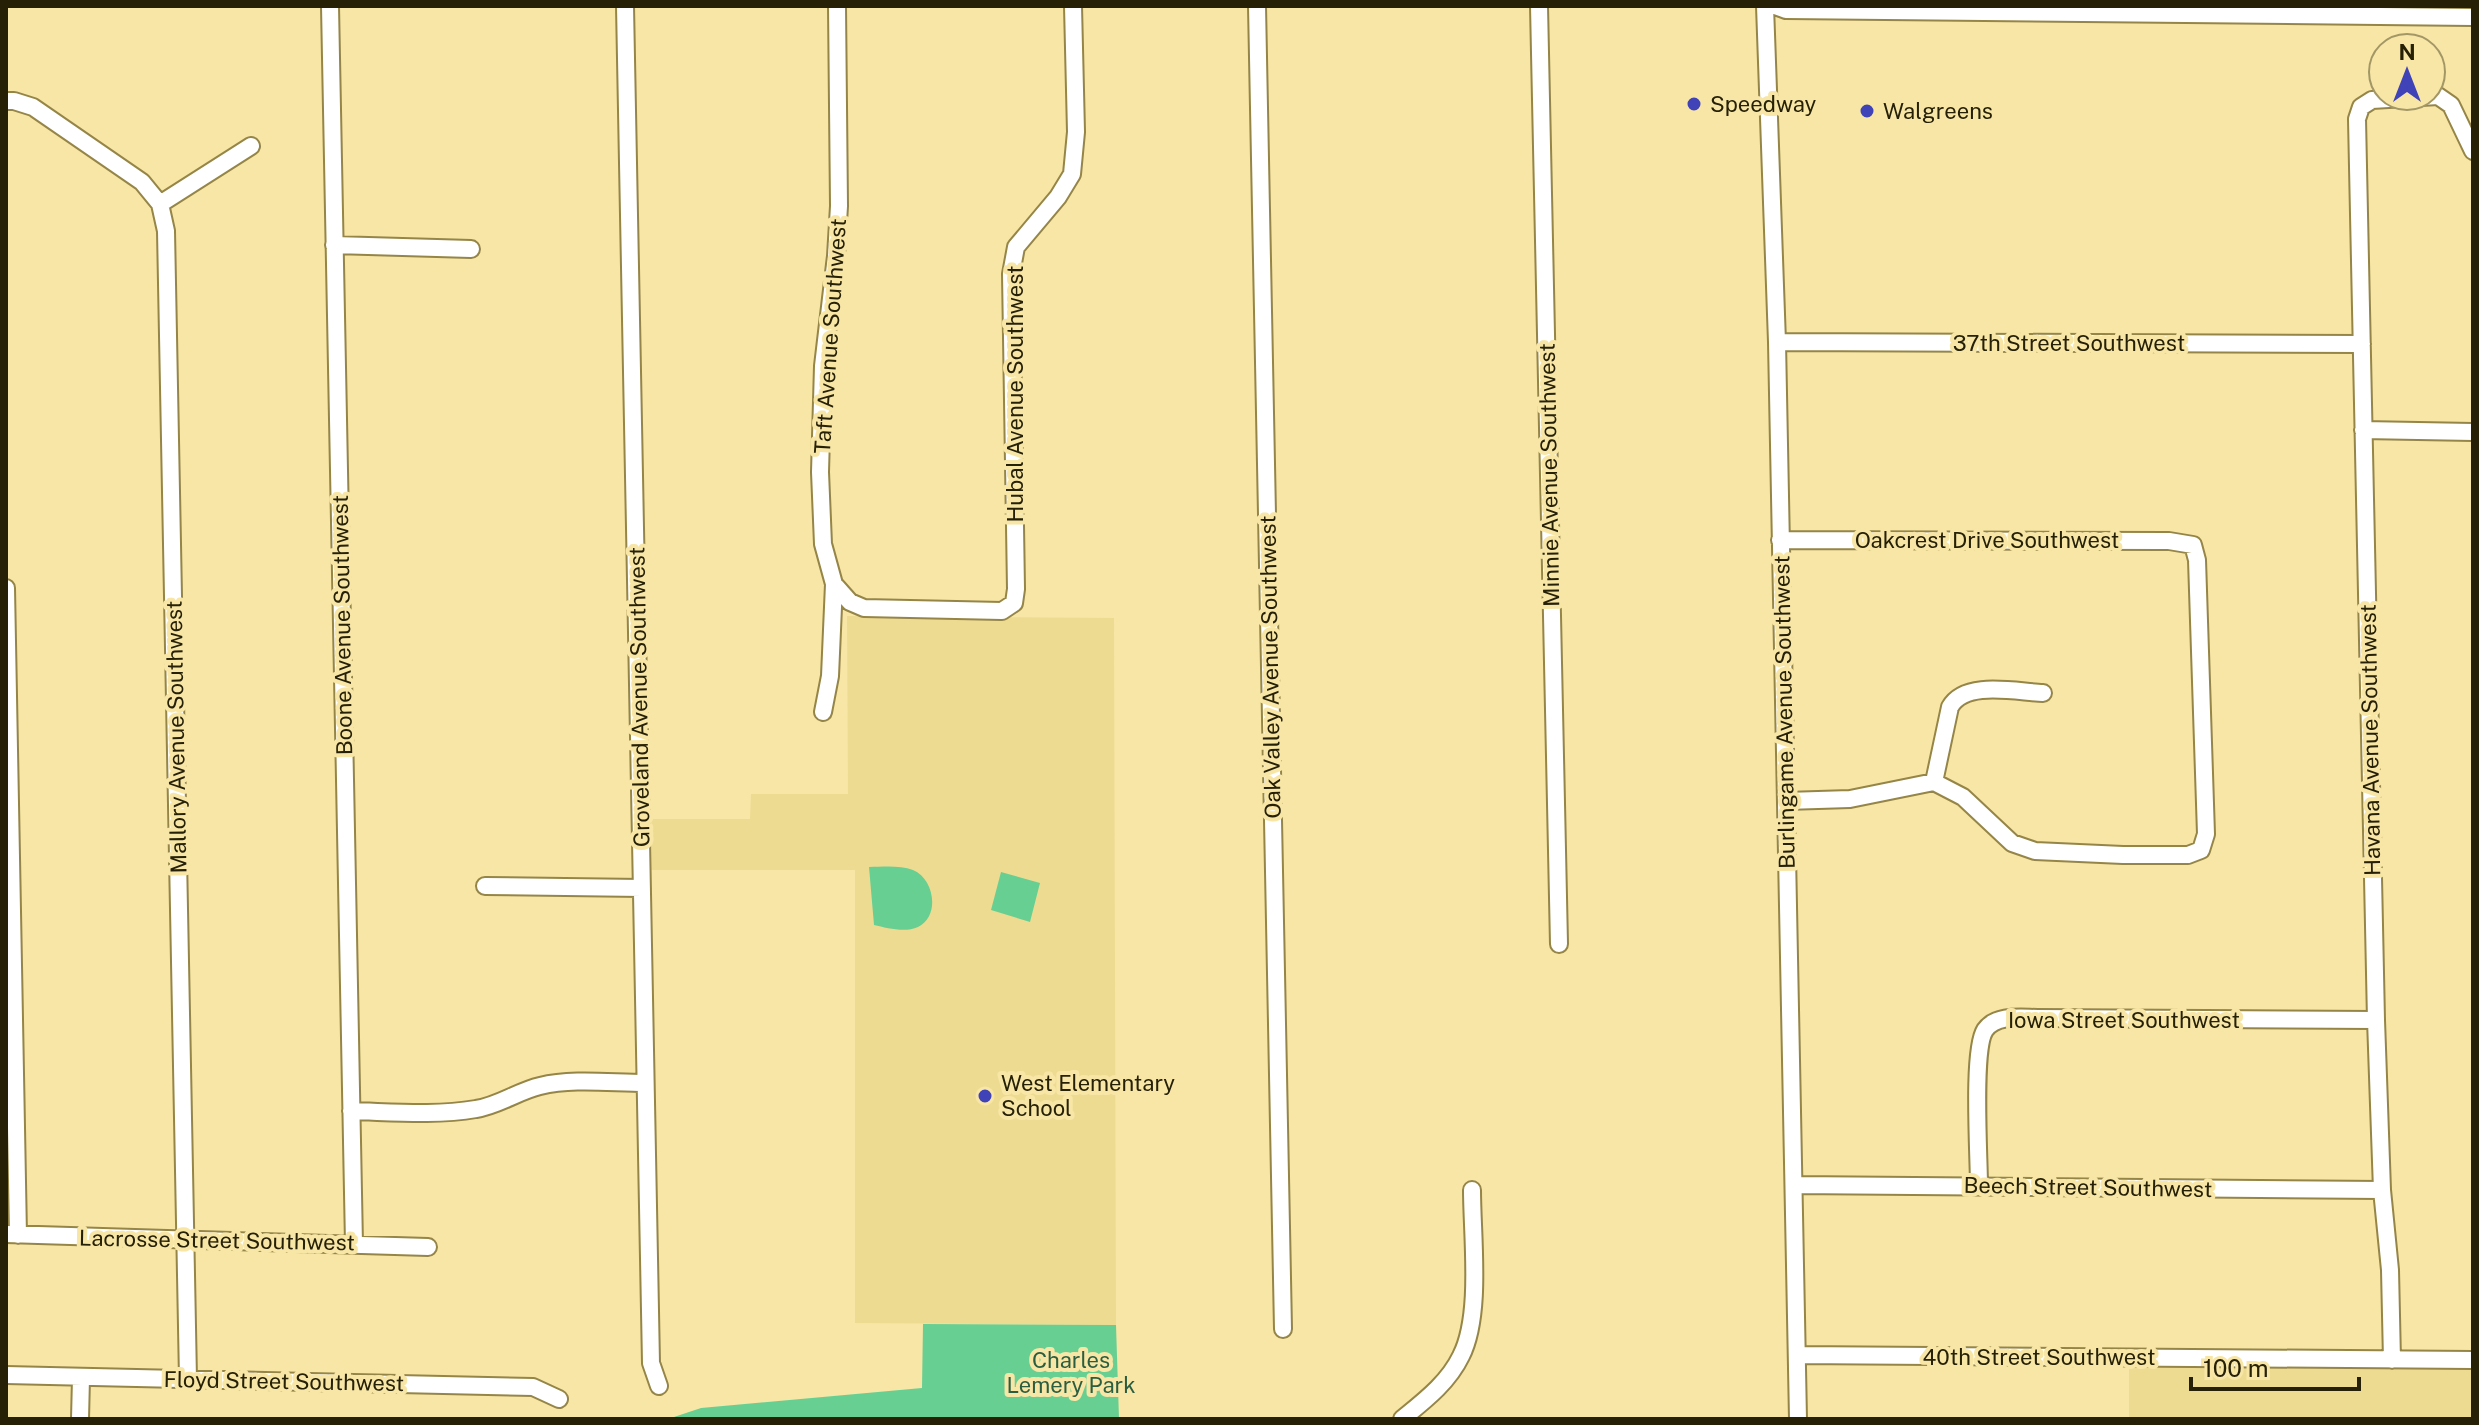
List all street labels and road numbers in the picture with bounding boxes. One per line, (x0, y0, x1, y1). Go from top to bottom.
street label: Taft Avenue Southwest (809, 217, 851, 455)
street label: Hubal Avenue Southwest (1002, 265, 1028, 523)
street label: 37th Street Southwest (1953, 330, 2185, 356)
street label: Minnie Avenue Southwest (1534, 343, 1564, 607)
street label: Boone Avenue Southwest (327, 495, 357, 755)
street label: Oak Valley Avenue Southwest (1254, 515, 1286, 819)
street label: Oakcrest Drive Southwest (1855, 527, 2119, 553)
street label: Groveland Avenue Southwest (623, 547, 655, 847)
street label: Burlingame Avenue Southwest (1768, 555, 1800, 869)
street label: Mallory Avenue Southwest (161, 600, 191, 874)
street label: Havana Avenue Southwest (2355, 604, 2385, 876)
street label: Iowa Street Southwest (2008, 1007, 2240, 1033)
street label: Beech Street Southwest (1963, 1172, 2213, 1202)
street label: Lacrosse Street Southwest (79, 1225, 355, 1255)
street label: 40th Street Southwest (1922, 1344, 2156, 1370)
street label: Floyd Street Southwest (163, 1366, 405, 1396)

